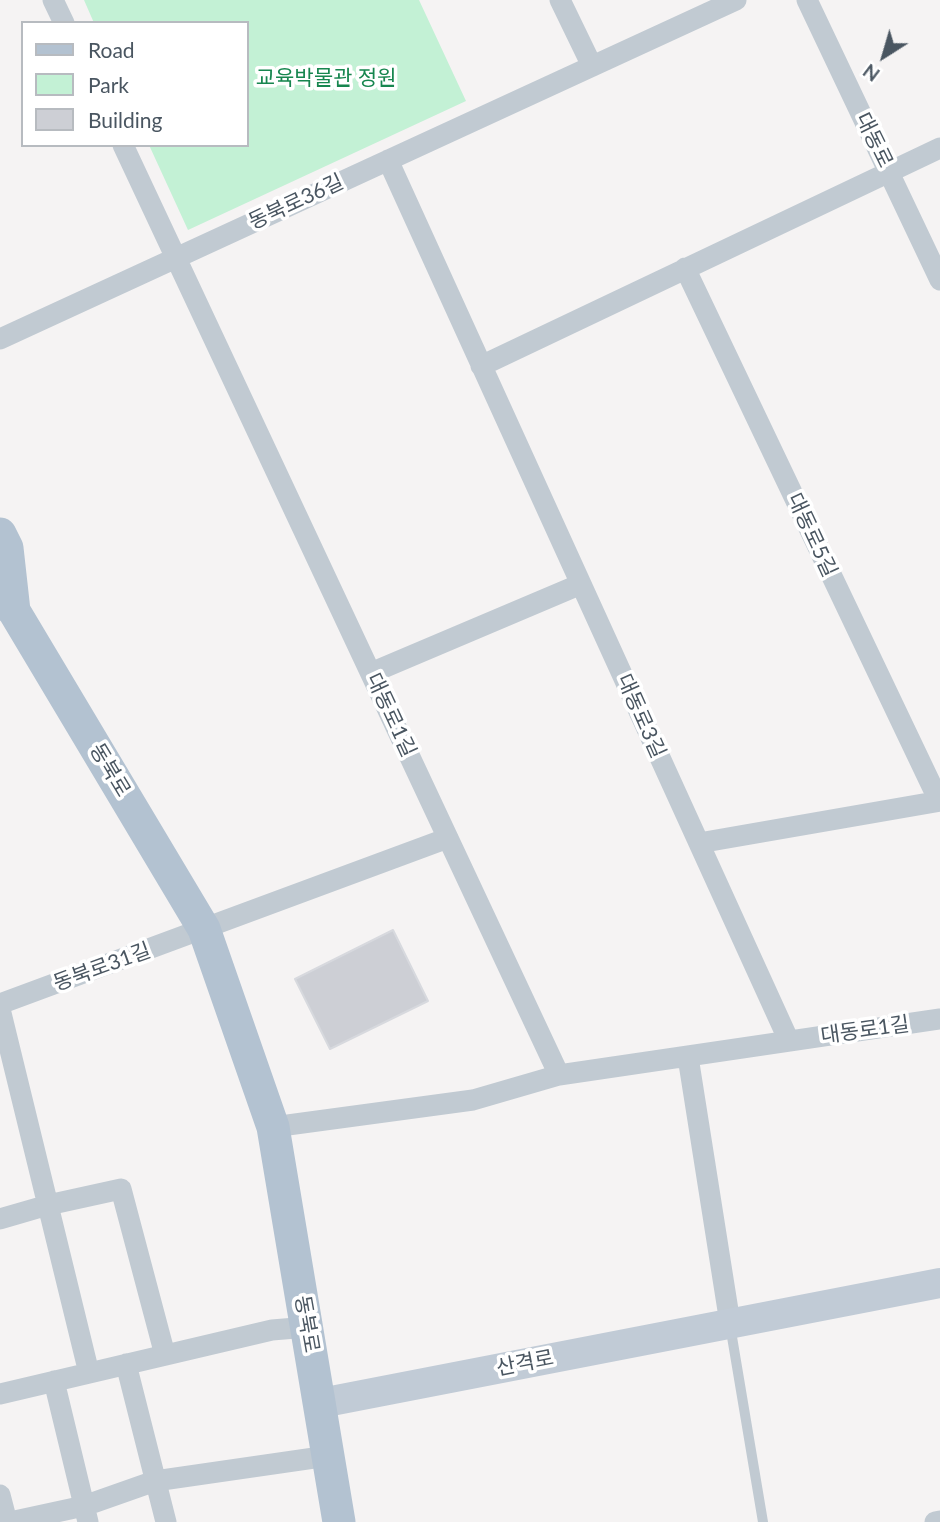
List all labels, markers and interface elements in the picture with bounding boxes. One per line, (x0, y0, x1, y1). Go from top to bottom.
legend (21, 21, 248, 147)
north arrow (849, 21, 919, 91)
text: Road (88, 37, 135, 62)
text: N (858, 60, 884, 87)
park label: 교육박물관 정원 (256, 65, 396, 91)
text: Park (88, 72, 129, 97)
text: Building (88, 107, 163, 132)
street label: 대동로 (850, 108, 898, 172)
street label: 동북로36길 (245, 169, 347, 235)
street label: 대동로5길 (782, 489, 842, 581)
street label: 대동로1길 (361, 669, 421, 761)
street label: 대동로3길 (611, 670, 671, 762)
street label: 동북로 (84, 739, 136, 801)
street label: 동북로31길 (50, 938, 154, 996)
street label: 대동로1길 (819, 1011, 911, 1049)
street label: 동북로 (290, 1293, 324, 1355)
street label: 산격로 (494, 1345, 556, 1381)

